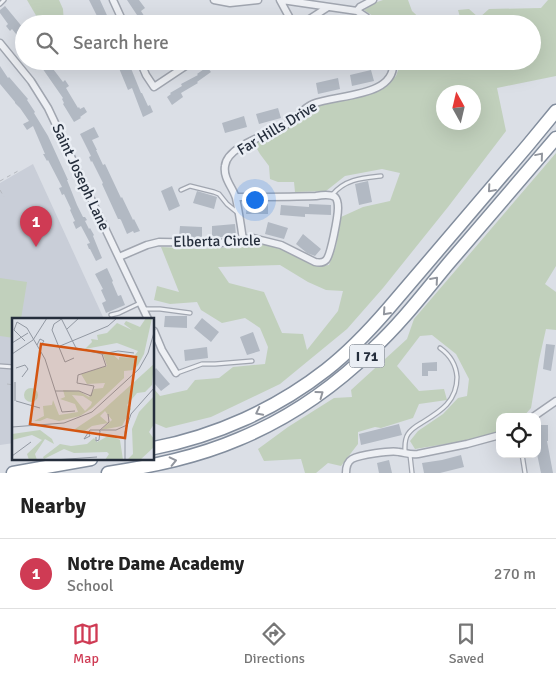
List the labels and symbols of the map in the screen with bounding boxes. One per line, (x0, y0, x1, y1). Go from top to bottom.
north arrow (436, 85, 481, 130)
street label: Far Hills Drive (234, 97, 320, 159)
street label: Saint Joseph Lane (48, 121, 114, 233)
one-way arrow (535, 153, 544, 162)
one-way arrow (488, 183, 497, 192)
your location (242, 187, 268, 213)
pin: 1 (20, 206, 52, 247)
street label: Elberta Circle (173, 231, 261, 251)
one-way arrow (429, 277, 438, 286)
one-way arrow (383, 306, 391, 315)
inset map (12, 318, 155, 460)
road number: I 71 (350, 344, 384, 368)
one-way arrow (314, 391, 324, 400)
one-way arrow (255, 406, 264, 416)
one-way arrow (169, 456, 178, 467)

